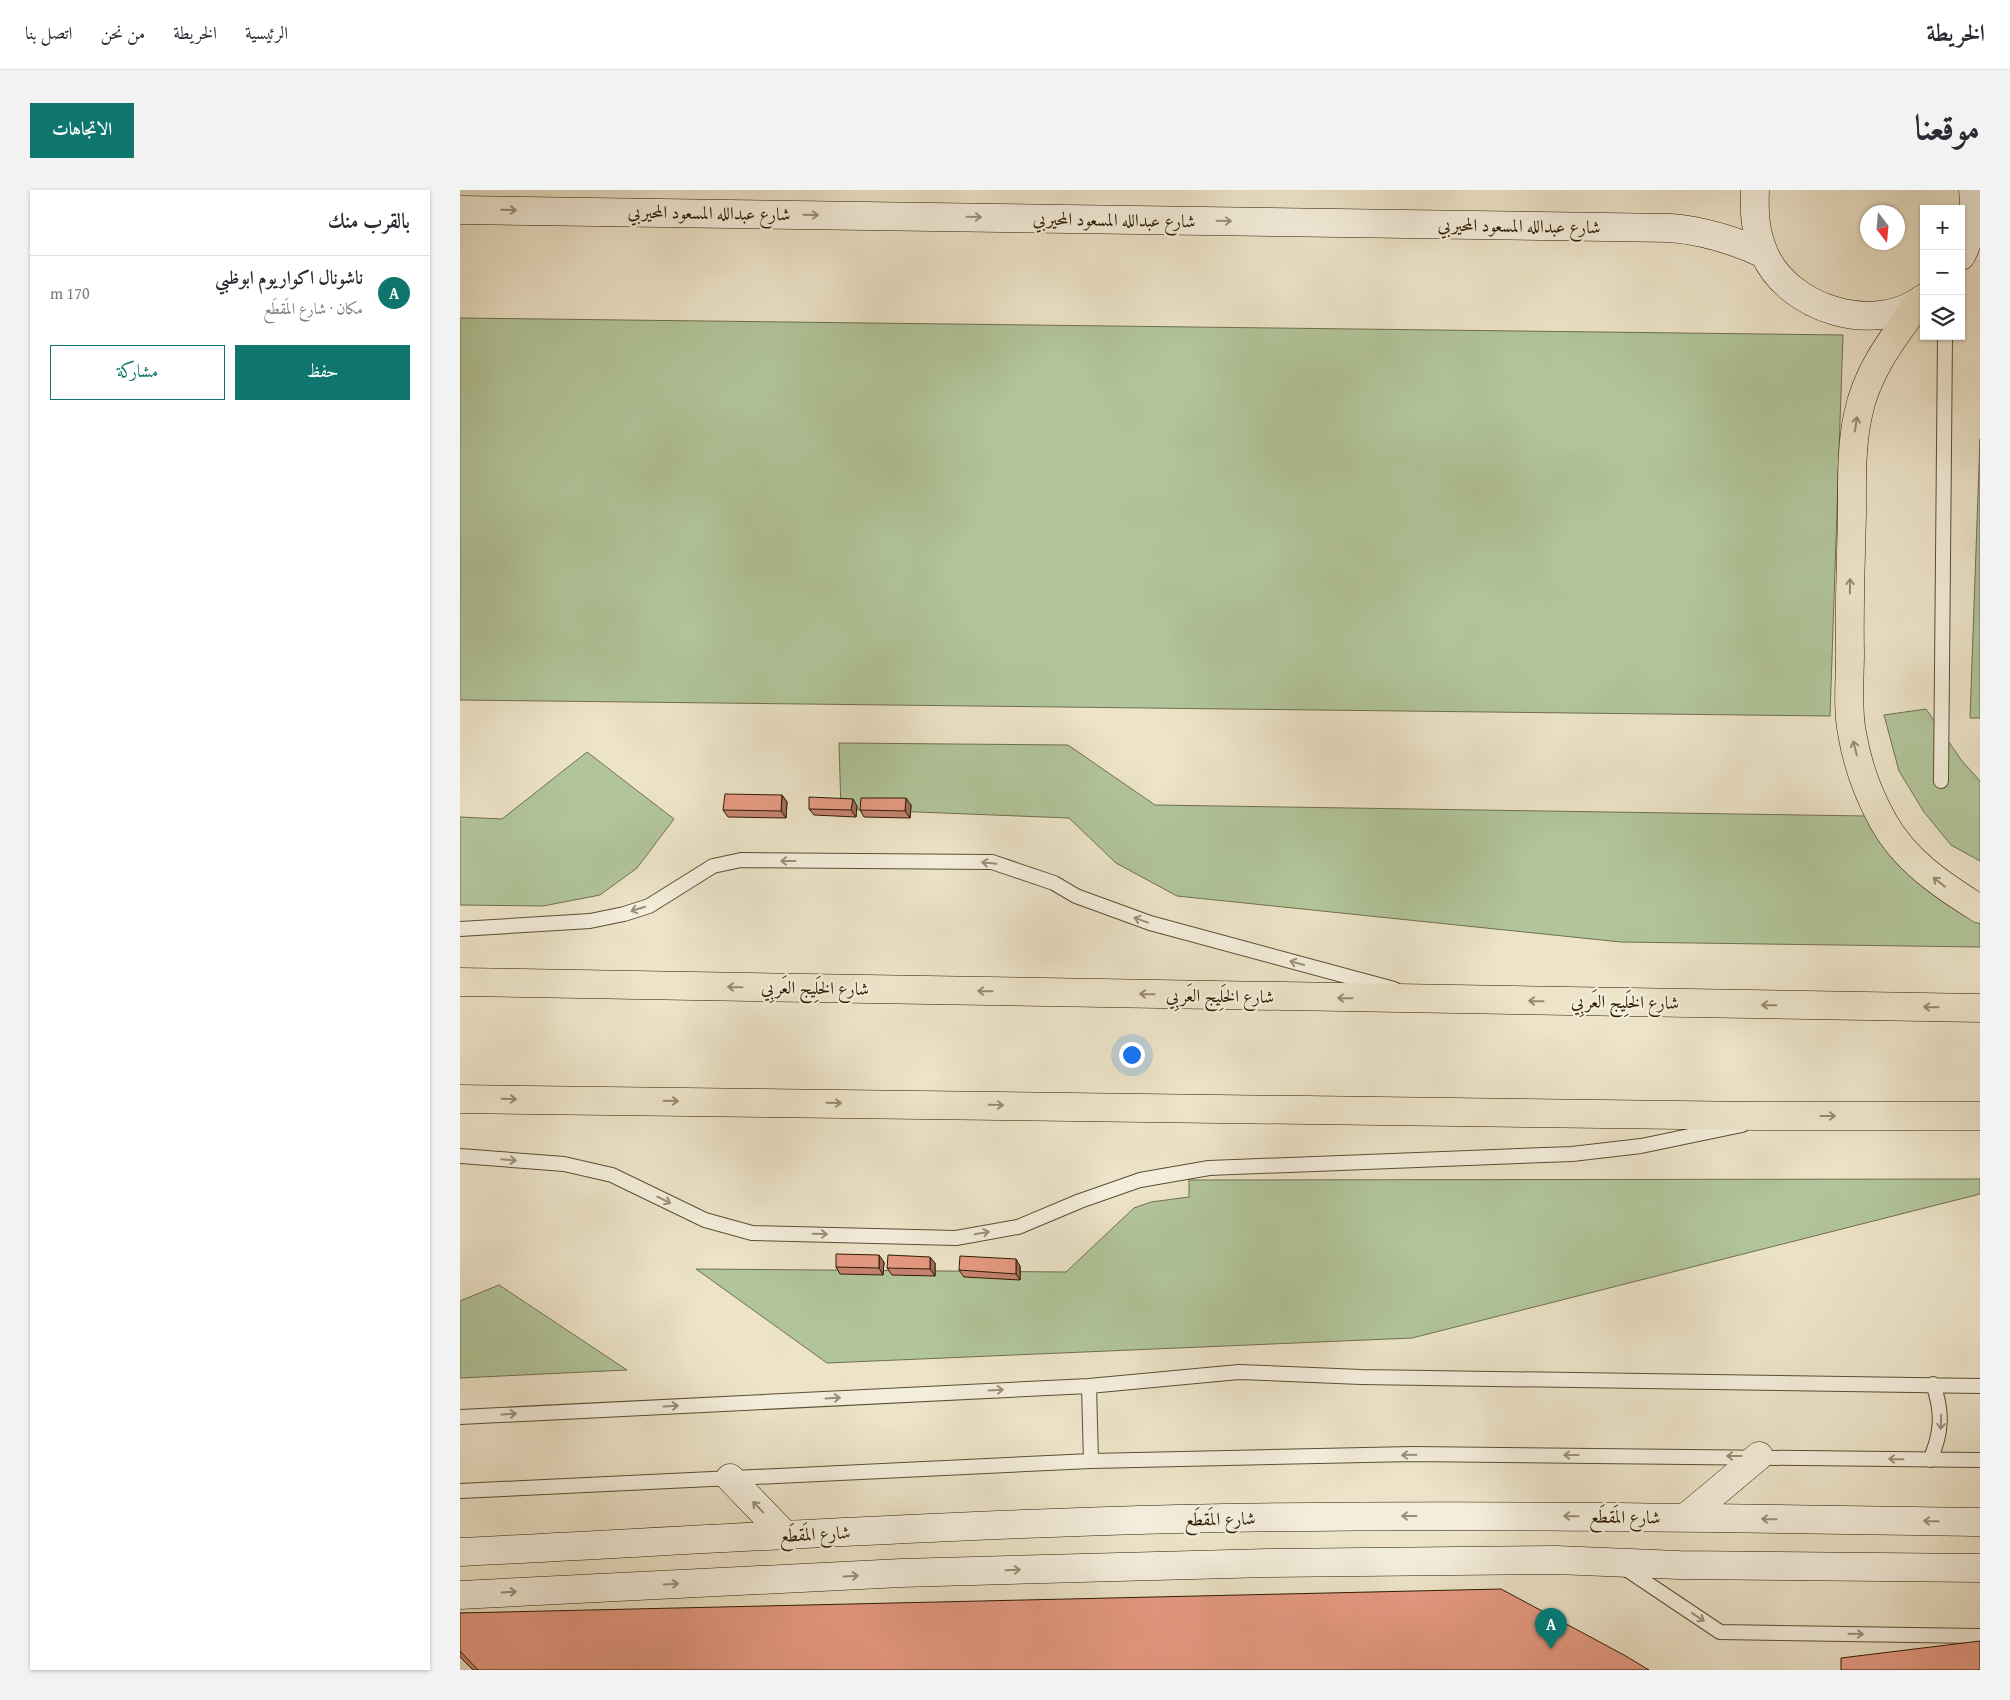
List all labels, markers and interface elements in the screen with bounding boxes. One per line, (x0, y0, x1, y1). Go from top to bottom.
text: الخريطة (1927, 15, 1985, 50)
text: اتصل بنا (25, 19, 72, 46)
text: من نحن (100, 19, 145, 46)
text: الخريطة (173, 19, 217, 46)
text: الرئيسية (245, 19, 288, 46)
text: موقعنا (1915, 101, 1980, 152)
button: الاتجاهات (30, 103, 134, 158)
street label: شارع عبدالله المسعود المحيربي (627, 198, 791, 229)
text: بالقرب منك (328, 205, 410, 236)
street label: شارع عبدالله المسعود المحيربي (1032, 205, 1196, 236)
north arrow (1860, 205, 1905, 250)
map controls (1920, 205, 1965, 340)
button: + (1920, 205, 1965, 250)
one-way arrow (500, 206, 516, 215)
one-way arrow (802, 210, 819, 220)
street label: شارع عبدالله المسعود المحيربي (1437, 211, 1601, 242)
one-way arrow (965, 213, 981, 222)
one-way arrow (1215, 216, 1231, 226)
button: − (1920, 250, 1965, 295)
text: ناشونال اكواريوم ابوظبي (215, 263, 363, 291)
text: 170 m (50, 281, 90, 305)
text: A (389, 281, 399, 305)
button: layers (1920, 295, 1965, 340)
text: مكان · شارع المَقطَع (263, 296, 363, 320)
button: مشاركة (50, 345, 225, 400)
button: حفظ (235, 345, 410, 400)
one-way arrow (1852, 416, 1862, 432)
one-way arrow (1845, 578, 1855, 594)
one-way arrow (1850, 740, 1859, 756)
one-way arrow (781, 856, 797, 866)
one-way arrow (982, 858, 998, 868)
one-way arrow (1933, 877, 1946, 888)
one-way arrow (631, 905, 647, 915)
one-way arrow (1133, 915, 1149, 924)
one-way arrow (1290, 957, 1306, 967)
street label: شارع الخَلِيج العَربِي (761, 973, 869, 1005)
street label: شارع الخَلِيج العَربِي (1166, 981, 1274, 1013)
one-way arrow (727, 982, 744, 992)
one-way arrow (977, 987, 993, 996)
street label: شارع الخَلِيج العَربِي (1571, 987, 1679, 1019)
one-way arrow (1140, 989, 1156, 999)
one-way arrow (1337, 993, 1354, 1003)
one-way arrow (1529, 996, 1545, 1006)
one-way arrow (1761, 1000, 1778, 1010)
one-way arrow (1924, 1002, 1940, 1012)
your location (1119, 1042, 1145, 1068)
one-way arrow (500, 1094, 516, 1104)
one-way arrow (662, 1096, 679, 1106)
one-way arrow (825, 1098, 841, 1108)
one-way arrow (988, 1101, 1004, 1110)
one-way arrow (1820, 1111, 1836, 1121)
one-way arrow (500, 1155, 516, 1164)
one-way arrow (656, 1196, 671, 1205)
one-way arrow (974, 1228, 990, 1238)
one-way arrow (812, 1230, 828, 1239)
one-way arrow (987, 1386, 1003, 1395)
one-way arrow (825, 1394, 841, 1403)
one-way arrow (663, 1402, 679, 1411)
one-way arrow (500, 1410, 516, 1419)
one-way arrow (1936, 1414, 1945, 1430)
one-way arrow (1401, 1450, 1417, 1459)
one-way arrow (1564, 1450, 1580, 1460)
one-way arrow (1726, 1451, 1742, 1461)
one-way arrow (1889, 1454, 1905, 1464)
one-way arrow (752, 1501, 764, 1513)
street label: شارع المَقطَع (1589, 1502, 1661, 1534)
street label: شارع المَقطَع (1184, 1504, 1256, 1536)
one-way arrow (1401, 1511, 1418, 1521)
one-way arrow (1564, 1511, 1580, 1521)
one-way arrow (1761, 1514, 1778, 1524)
one-way arrow (1924, 1516, 1940, 1526)
street label: شارع المَقطَع (779, 1518, 851, 1552)
one-way arrow (1005, 1565, 1021, 1574)
one-way arrow (843, 1571, 859, 1580)
one-way arrow (663, 1580, 679, 1589)
one-way arrow (500, 1588, 516, 1597)
pin: A (1535, 1608, 1567, 1649)
one-way arrow (1690, 1612, 1704, 1622)
one-way arrow (1847, 1629, 1863, 1639)

